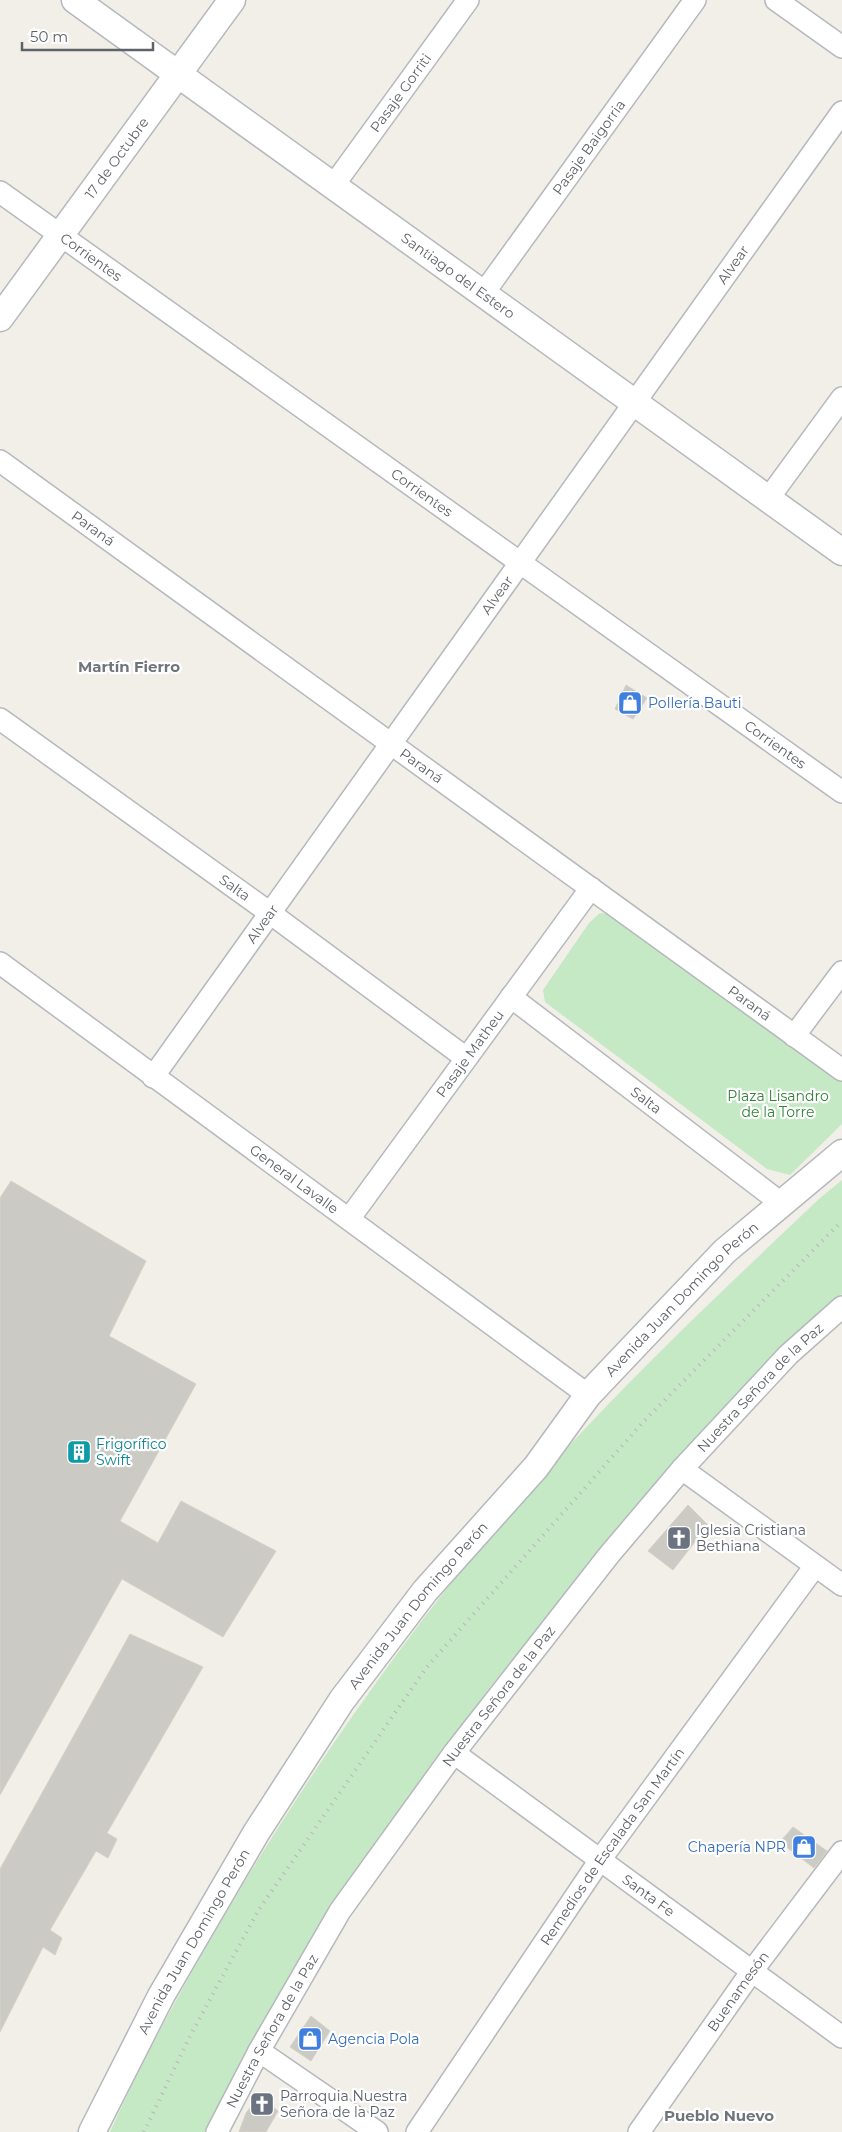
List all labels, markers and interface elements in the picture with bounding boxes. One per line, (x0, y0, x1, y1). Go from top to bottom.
scale bar (22, 20, 154, 52)
text: 50 m (30, 27, 68, 46)
street label: Pasaje Gorriti (366, 50, 435, 136)
street label: Pasaje Baigorria (548, 96, 629, 198)
street label: 17 de Octubre (81, 114, 153, 202)
street label: Corrientes (57, 229, 126, 285)
street label: Santiago del Estero (398, 229, 519, 323)
street label: Alvear (713, 242, 753, 288)
street label: Corrientes (387, 464, 456, 521)
street label: Paraná (68, 507, 118, 550)
street label: Alvear (477, 572, 517, 618)
district label: Martín Fierro (78, 657, 180, 676)
shop icon: Pollería Bauti (617, 690, 643, 716)
place label: Pollería Bauti (648, 694, 742, 712)
street label: Corrientes (741, 716, 810, 773)
street label: Paraná (396, 744, 447, 787)
street label: Salta (216, 870, 254, 905)
street label: Alvear (242, 901, 282, 947)
street label: Paraná (724, 981, 775, 1025)
street label: Pasaje Matheu (432, 1006, 508, 1101)
street label: Salta (627, 1083, 665, 1118)
park label: Plaza Lisandro de la Torre (727, 1087, 829, 1121)
street label: General Lavalle (246, 1140, 342, 1218)
street label: Avenida Juan Domingo Perón (601, 1218, 762, 1380)
street label: Nuestra Señora de la Paz (693, 1319, 827, 1456)
place label: Frigorífico Swift (96, 1435, 167, 1469)
building icon: Frigorífico Swift (66, 1439, 92, 1465)
street label: Avenida Juan Domingo Perón (345, 1518, 492, 1693)
place label: Iglesia Cristiana Bethiana (696, 1521, 806, 1555)
church icon: Iglesia Cristiana Bethiana (666, 1525, 692, 1551)
street label: Nuestra Señora de la Paz (438, 1622, 559, 1770)
street label: Remedios de Escalada San Martín (536, 1744, 688, 1949)
shop icon: Chapería NPR (791, 1834, 817, 1860)
place label: Chapería NPR (688, 1838, 786, 1856)
street label: Avenida Juan Domingo Perón (134, 1846, 254, 2037)
street label: Santa Fe (619, 1870, 678, 1921)
street label: Buenamesón (703, 1948, 773, 2035)
street label: Nuestra Señora de la Paz (222, 1951, 322, 2111)
shop icon: Agencia Pola (297, 2026, 323, 2052)
place label: Agencia Pola (328, 2030, 420, 2048)
place label: Parroquia Nuestra Señora de la Paz (280, 2087, 407, 2121)
church icon: Parroquia Nuestra Señora de la Paz (249, 2091, 275, 2117)
district label: Pueblo Nuevo (664, 2106, 774, 2125)

